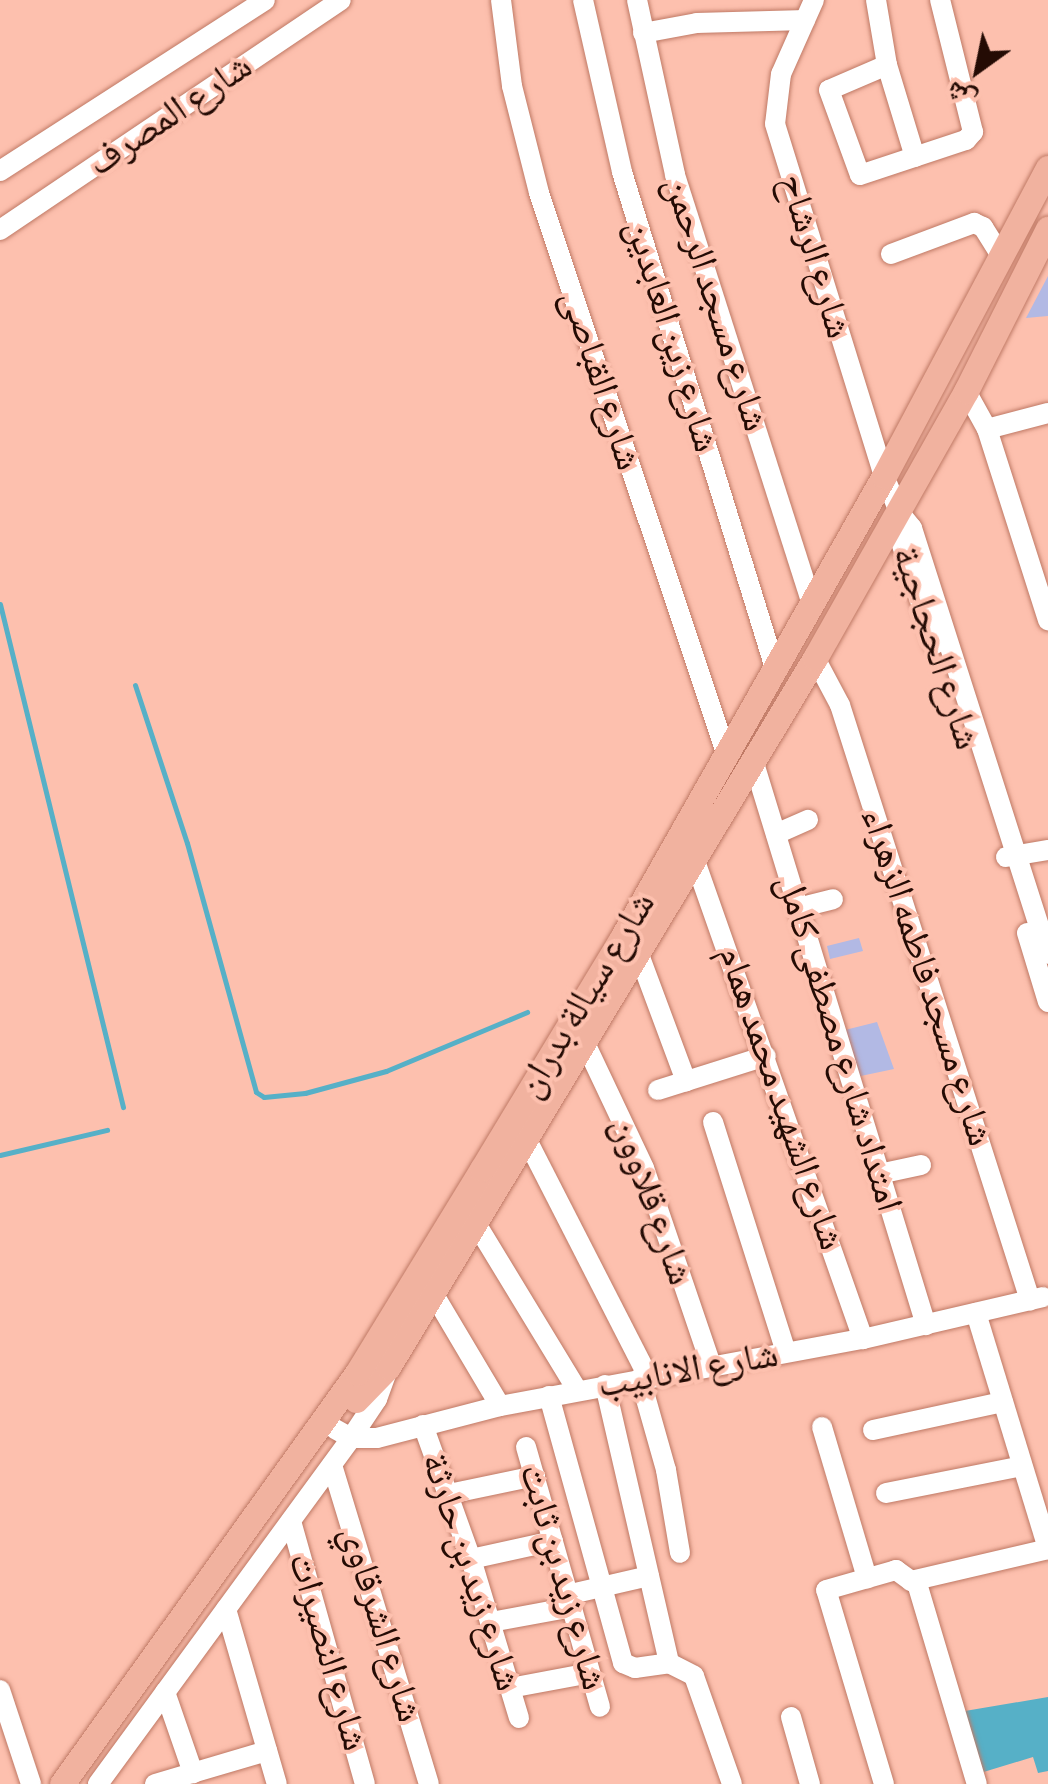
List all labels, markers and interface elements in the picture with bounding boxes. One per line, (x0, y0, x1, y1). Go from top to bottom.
north arrow (928, 20, 1028, 120)
street label: شارع المصرف (79, 43, 261, 187)
text: ش (940, 74, 983, 118)
street label: شارع الرشاح (768, 168, 862, 344)
street label: شارع مسجد الرحمن (653, 171, 779, 437)
street label: شارع زين العابدين (615, 214, 729, 458)
street label: شارع القباصى (550, 284, 652, 476)
street label: شارع الحجاجية (882, 541, 990, 755)
street label: شارع مسجد فاطمه الزهراء (851, 802, 1003, 1152)
street label: امتداد شارع مصطفى كامل (766, 869, 912, 1217)
street label: شارع سيالة بدران (507, 884, 665, 1106)
street label: شارع الشهيد محمد همام (708, 940, 854, 1256)
street label: شارع قلاوون (601, 1111, 703, 1291)
street label: شارع الانابيب (594, 1332, 782, 1408)
street label: شارع زيد بن حارثة (411, 1447, 531, 1697)
street label: شارع زيد بن ثابت (509, 1459, 617, 1695)
street label: شارع الشرقاوي (330, 1520, 432, 1728)
street label: شارع النصيرات (278, 1548, 378, 1756)

